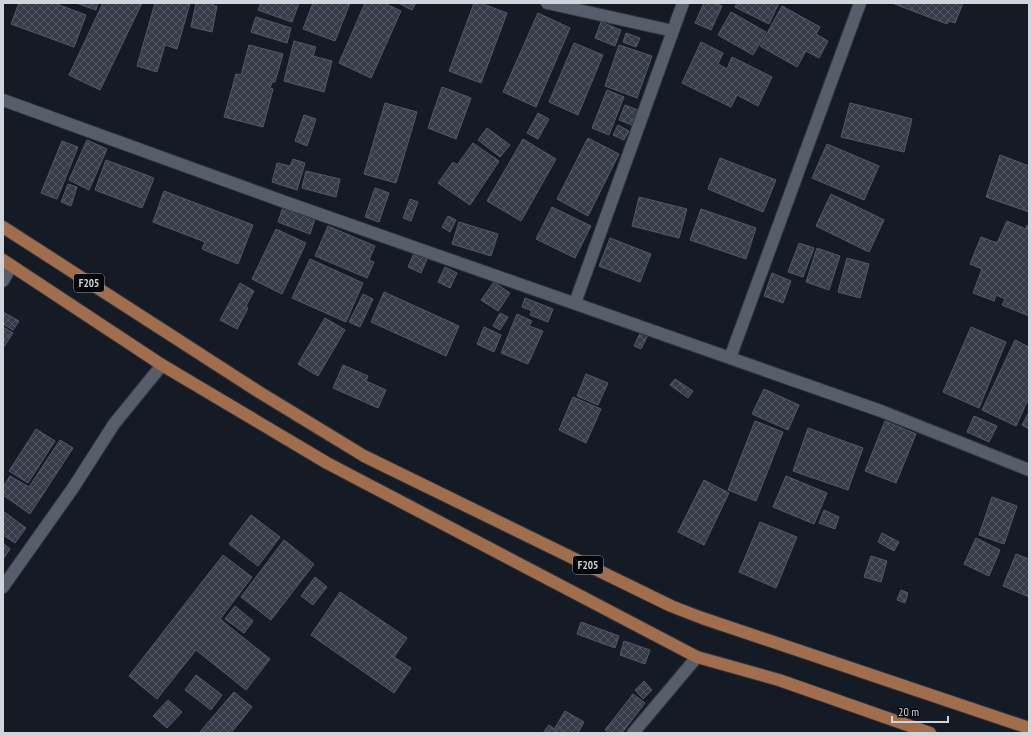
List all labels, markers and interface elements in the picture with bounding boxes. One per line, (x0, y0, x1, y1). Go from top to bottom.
road number: F205 (74, 274, 104, 292)
road number: F205 (573, 556, 603, 574)
scale bar (892, 698, 948, 724)
text: 20 m (898, 704, 919, 719)

